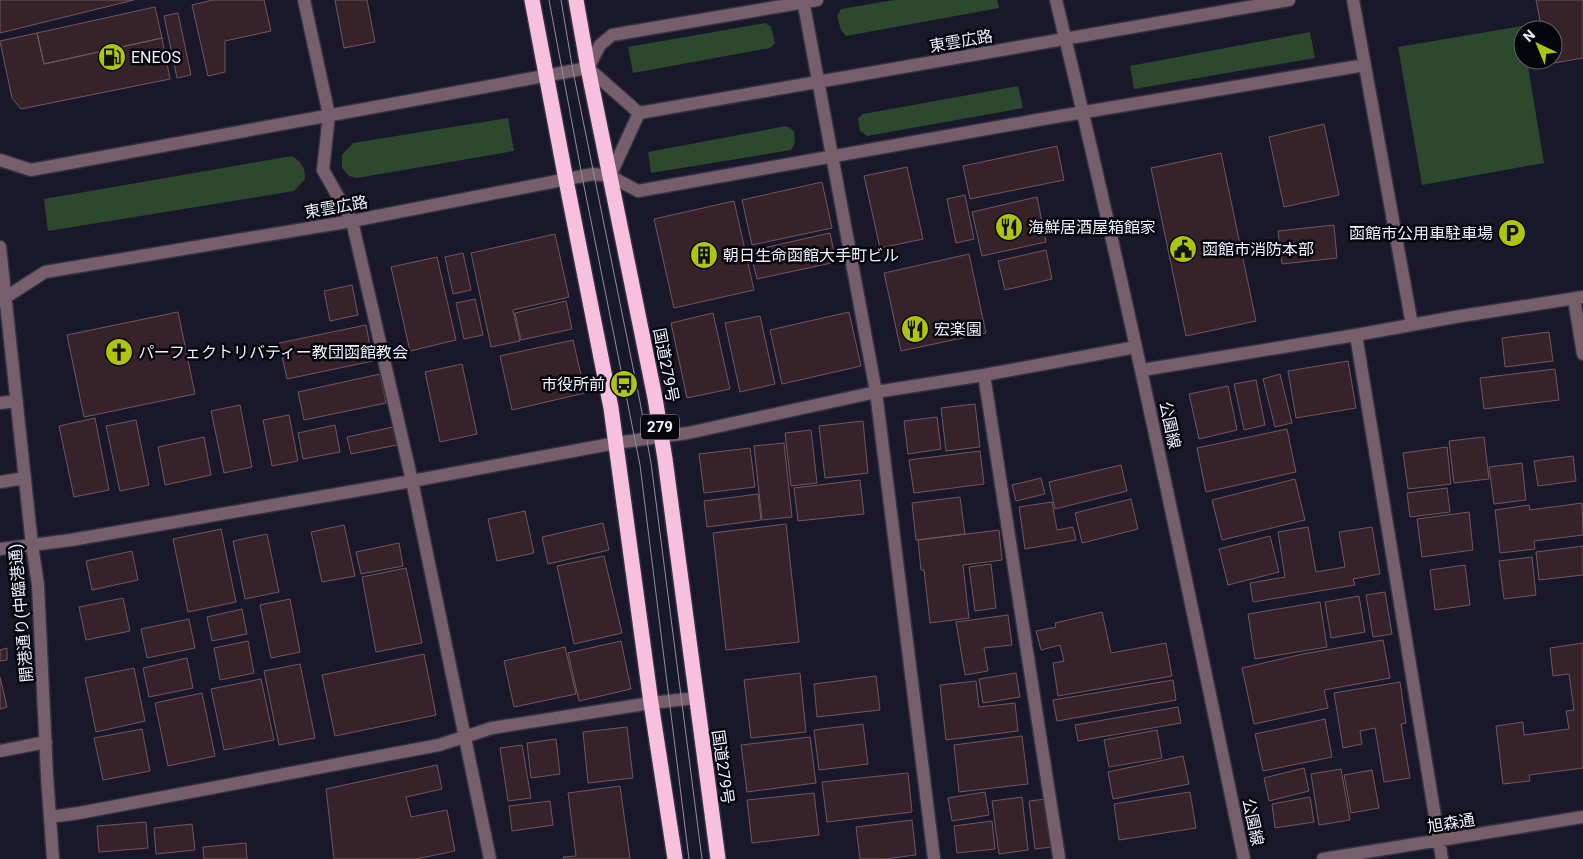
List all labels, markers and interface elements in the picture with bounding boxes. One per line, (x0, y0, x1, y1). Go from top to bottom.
north arrow (1513, 20, 1563, 70)
street label: 東雲広路 (928, 26, 994, 56)
text: N (1520, 26, 1538, 45)
fuel station icon: ENEOS (97, 42, 127, 72)
place label: ENEOS (131, 48, 181, 67)
street label: 東雲広路 (303, 192, 369, 222)
restaurant icon: 海鮮居酒屋箱館家 (994, 212, 1024, 242)
place label: 海鮮居酒屋箱館家 (1028, 218, 1156, 237)
parking icon: 函館市公用車駐車場 (1497, 218, 1527, 248)
place label: 函館市公用車駐車場 (1349, 224, 1493, 243)
public building icon: 函館市消防本部 (1168, 234, 1198, 264)
building icon: 朝日生命函館大手町ビル (689, 240, 719, 270)
place label: 函館市消防本部 (1202, 240, 1314, 259)
place label: 朝日生命函館大手町ビル (723, 246, 899, 265)
restaurant icon: 宏楽園 (900, 314, 930, 344)
place label: 宏楽園 (934, 320, 982, 339)
street label: 国道279号 (650, 326, 682, 404)
church icon: パーフェクトリバティー教団函館教会 (104, 337, 134, 367)
place label: パーフェクトリバティー教団函館教会 (138, 343, 408, 362)
bus stop icon: 市役所前 (609, 369, 639, 399)
place label: 市役所前 (541, 375, 605, 394)
street label: 公園線 (1156, 400, 1184, 450)
road number: 279 (641, 414, 679, 440)
street label: 開港通り(中臨港通) (5, 543, 37, 683)
street label: 国道279号 (708, 729, 738, 805)
street label: 公園線 (1239, 797, 1267, 847)
street label: 旭森通 (1426, 810, 1476, 836)

